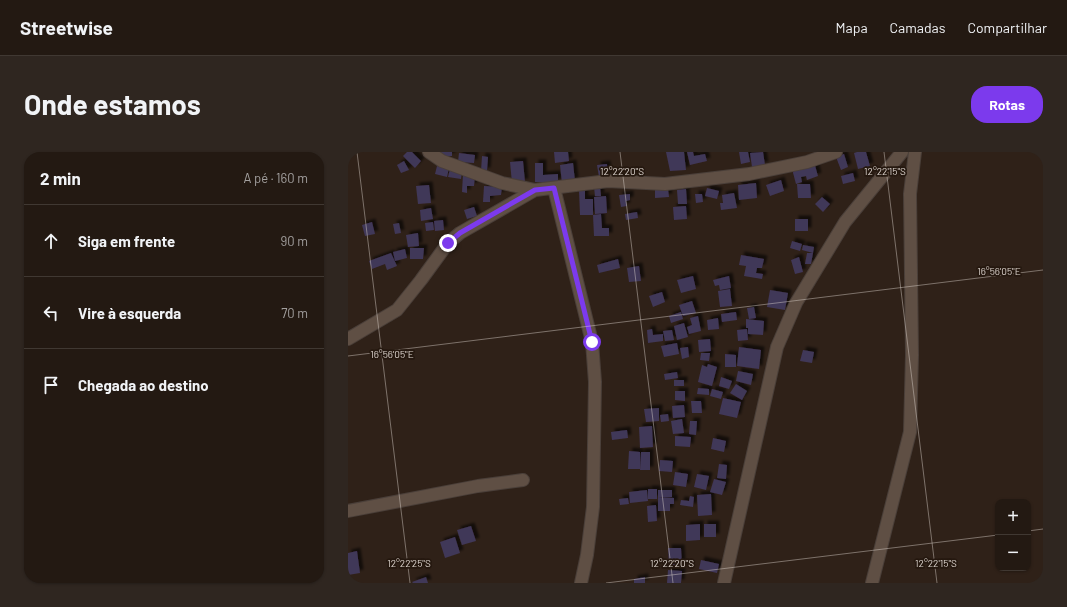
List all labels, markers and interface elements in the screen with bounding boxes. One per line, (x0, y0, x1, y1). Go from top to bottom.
text: Streetwise (20, 16, 113, 39)
text: Mapa (836, 19, 868, 36)
text: Camadas (890, 19, 945, 36)
text: Compartilhar (967, 19, 1047, 36)
button: Rotas (971, 86, 1043, 123)
text: Onde estamos (24, 87, 201, 121)
text: 12°22'20"S (600, 165, 644, 177)
text: 12°22'15"S (864, 165, 906, 177)
text: 2 min (40, 168, 81, 188)
text: A pé · 160 m (244, 170, 308, 186)
icon: ahead (40, 230, 62, 252)
text: Siga em frente (78, 232, 175, 250)
text: 90 m (281, 233, 308, 249)
route end (439, 234, 457, 252)
text: 16°56'05"E (977, 265, 1021, 277)
icon: left (40, 302, 62, 324)
text: Vire à esquerda (78, 304, 181, 322)
text: 70 m (281, 305, 308, 321)
route start (583, 333, 601, 351)
text: 16°56'05"E (370, 348, 414, 360)
icon: arrive (40, 374, 62, 396)
text: Chegada ao destino (78, 376, 209, 394)
map controls (995, 499, 1031, 571)
button: + (995, 499, 1031, 535)
button: − (995, 535, 1031, 571)
text: 12°22'25"S (387, 557, 431, 569)
text: 12°22'20"S (650, 557, 694, 569)
text: 12°22'15"S (915, 557, 957, 569)

